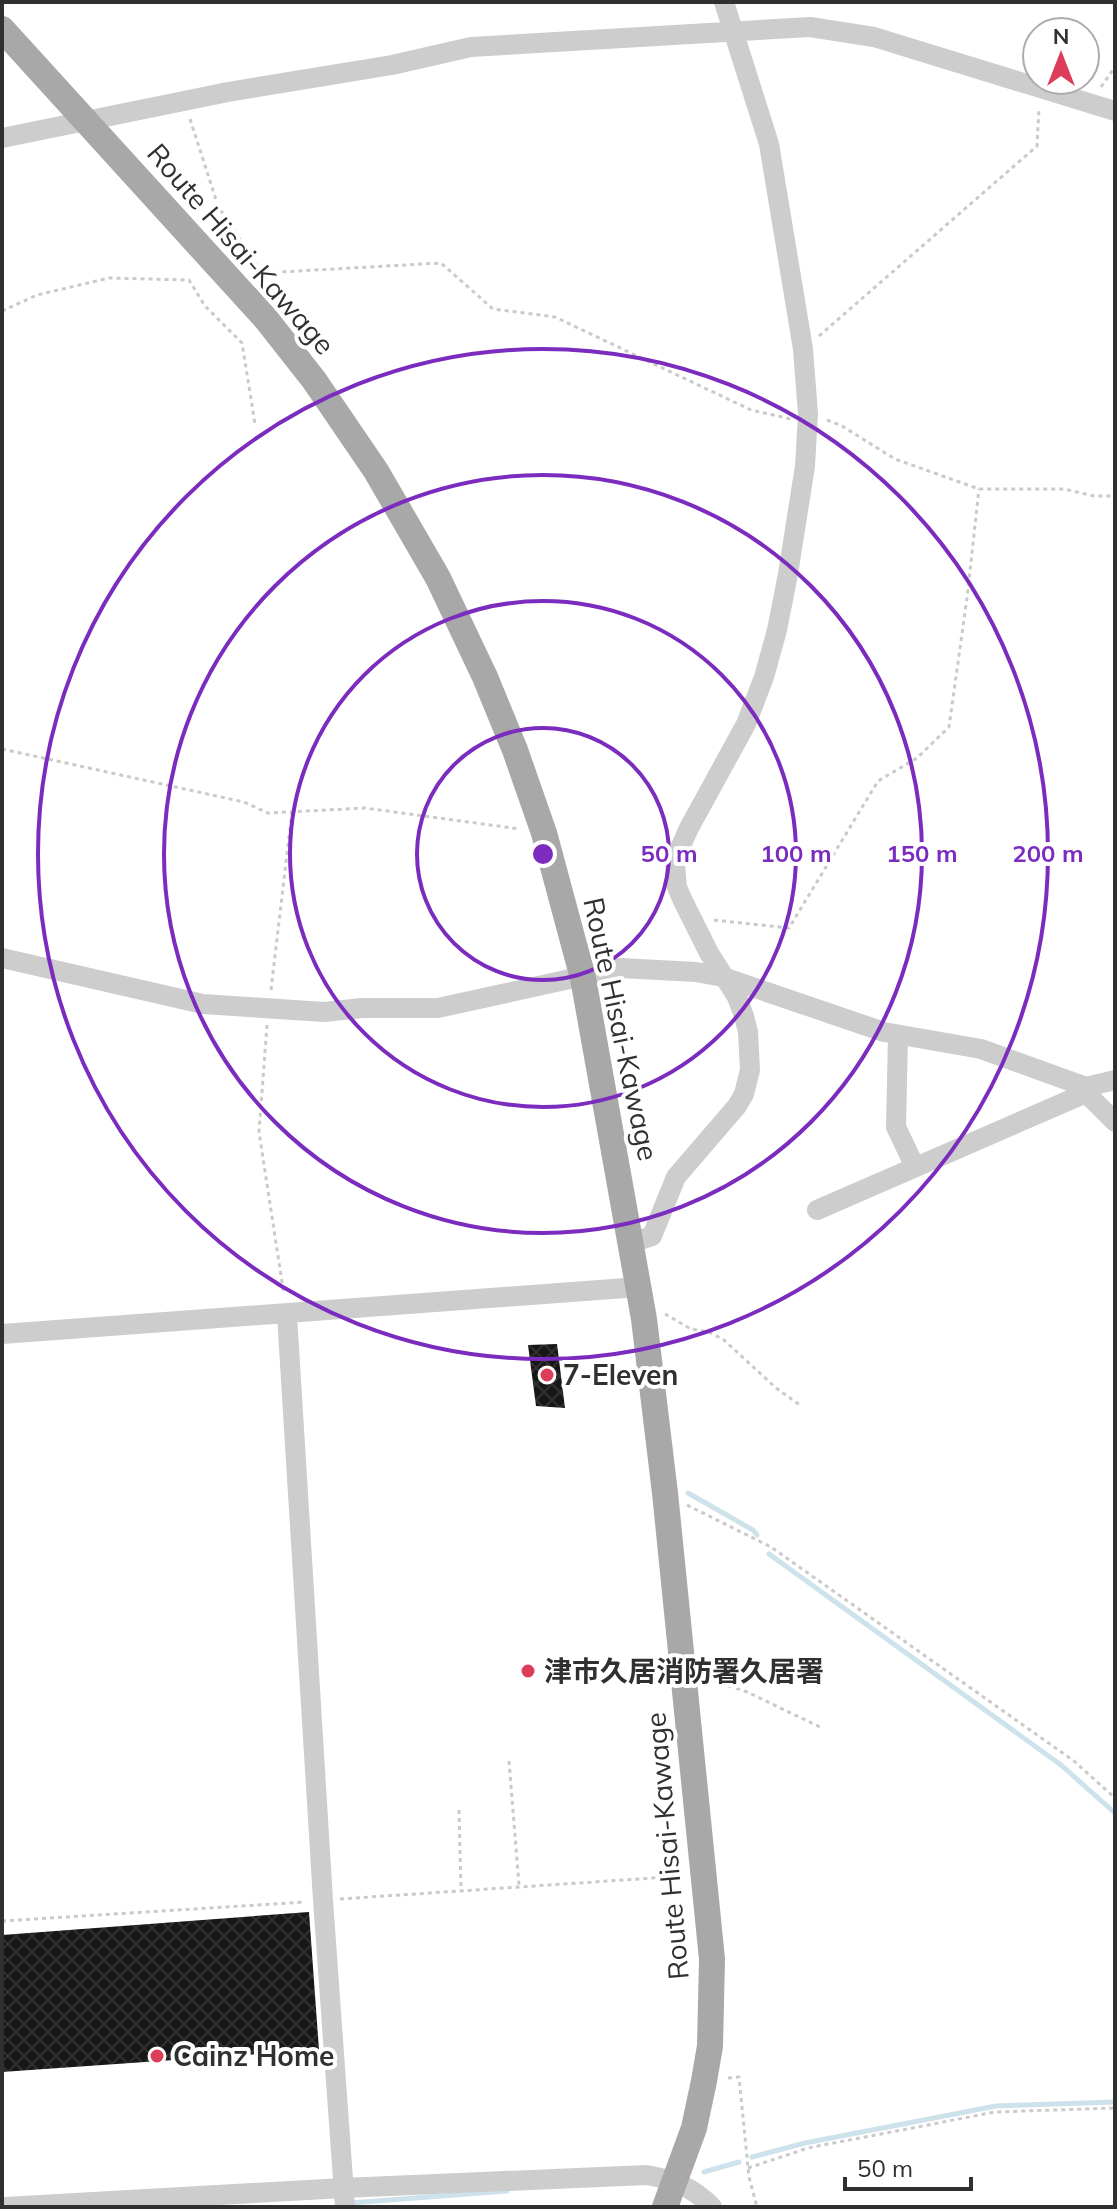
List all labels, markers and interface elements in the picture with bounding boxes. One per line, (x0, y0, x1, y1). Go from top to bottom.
north arrow (1021, 16, 1101, 96)
text: N (1053, 22, 1069, 50)
street label: Route Hisai-Kawage (140, 136, 343, 361)
text: 50 m (641, 838, 697, 868)
text: 100 m (760, 838, 832, 868)
text: 150 m (886, 838, 958, 868)
text: 200 m (1012, 838, 1084, 868)
centre of rings (529, 840, 557, 868)
street label: Route Hisai-Kawage (576, 894, 666, 1164)
place label: 7-Eleven (563, 1357, 678, 1392)
marker: 7-Eleven (538, 1366, 556, 1384)
place label: 津市久居消防署久居署 (544, 1653, 824, 1688)
marker: 津市久居消防署久居署 (519, 1662, 537, 1680)
street label: Route Hisai-Kawage (637, 1711, 696, 1981)
place label: Cainz Home (173, 2038, 334, 2073)
marker: Cainz Home (148, 2047, 166, 2065)
scale bar (845, 2141, 971, 2191)
text: 50 m (857, 2153, 913, 2183)

